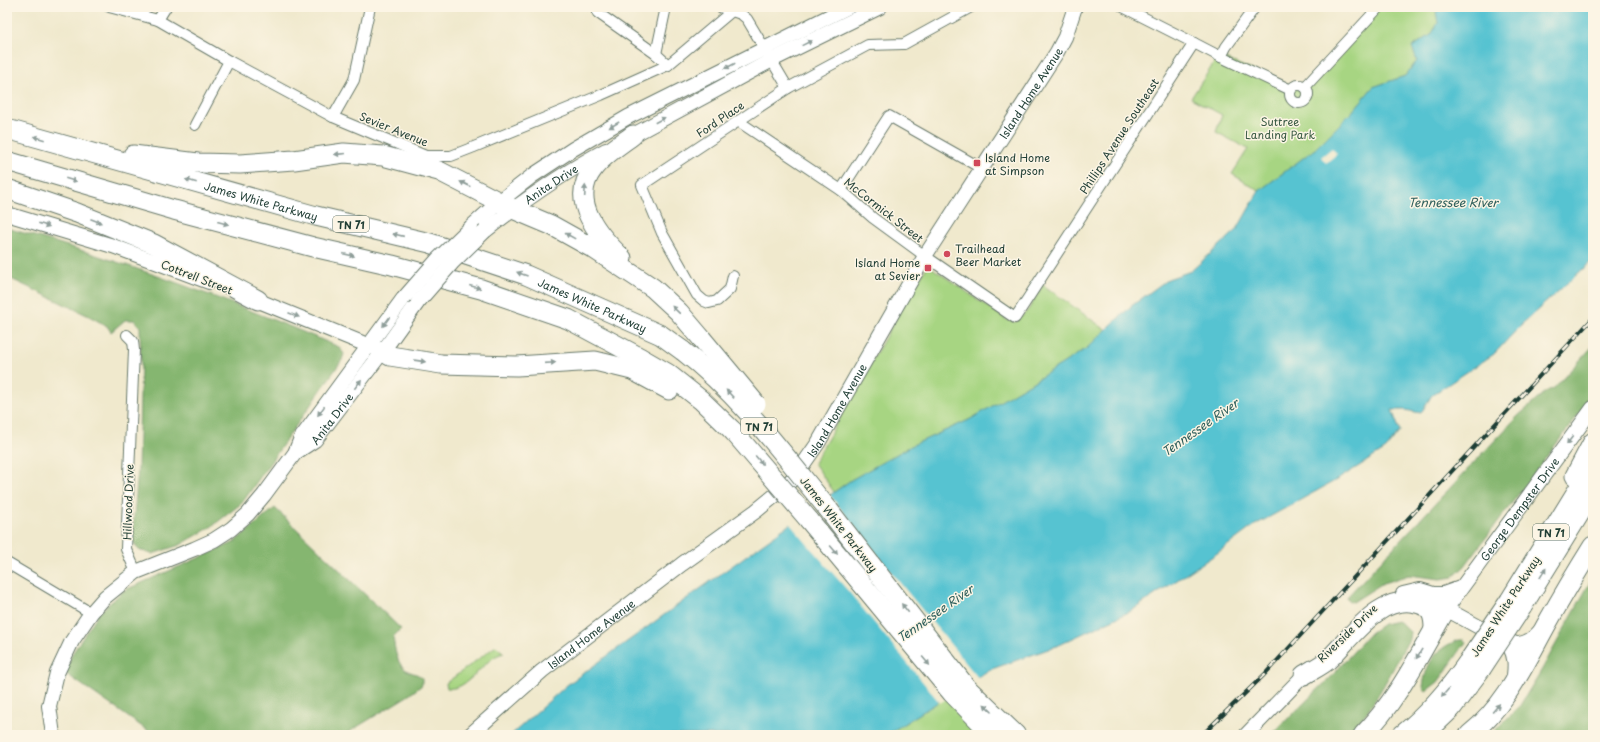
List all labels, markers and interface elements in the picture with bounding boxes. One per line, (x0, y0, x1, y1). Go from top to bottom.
one-way arrow (801, 40, 813, 46)
street label: Island Home Avenue (995, 44, 1066, 142)
one-way arrow (724, 63, 735, 69)
street label: Phillips Avenue Southeast (1075, 74, 1163, 197)
street label: Ford Place (692, 97, 748, 141)
street label: Sevier Avenue (357, 107, 431, 151)
park label: Suttree Landing Park (1245, 113, 1315, 143)
one-way arrow (654, 117, 665, 124)
one-way arrow (608, 121, 620, 128)
one-way arrow (33, 135, 45, 141)
place label: Island Home at Simpson (985, 149, 1050, 179)
one-way arrow (334, 151, 346, 157)
marker: Island Home at Simpson (972, 158, 982, 168)
street label: Anita Drive (520, 160, 581, 208)
street label: McCormick Street (841, 173, 928, 247)
street label: James White Parkway (202, 176, 320, 225)
one-way arrow (66, 177, 78, 183)
one-way arrow (185, 178, 197, 184)
one-way arrow (459, 181, 470, 187)
one-way arrow (582, 185, 588, 198)
water label: Tennessee River (1408, 193, 1499, 211)
road number: TN 71 (333, 216, 369, 232)
one-way arrow (91, 219, 103, 225)
one-way arrow (218, 220, 230, 226)
one-way arrow (39, 222, 51, 228)
one-way arrow (392, 232, 404, 238)
one-way arrow (564, 232, 576, 239)
place label: Trailhead Beer Market (955, 240, 1022, 270)
marker: Trailhead Beer Market (942, 249, 952, 259)
one-way arrow (343, 252, 356, 258)
place label: Island Home at Sevier (855, 254, 920, 284)
street label: Cottrell Street (159, 255, 236, 299)
marker: Island Home at Sevier (923, 263, 933, 273)
one-way arrow (515, 271, 527, 277)
street label: James White Parkway (535, 273, 650, 336)
one-way arrow (470, 284, 482, 290)
one-way arrow (671, 305, 681, 315)
one-way arrow (289, 312, 300, 318)
one-way arrow (382, 317, 390, 327)
one-way arrow (414, 358, 426, 364)
one-way arrow (544, 360, 556, 367)
street label: Island Home Avenue (802, 360, 870, 460)
one-way arrow (354, 378, 362, 389)
street label: Anita Drive (306, 389, 357, 448)
one-way arrow (726, 389, 735, 399)
water label: Tennessee River (1158, 393, 1243, 460)
one-way arrow (317, 405, 325, 416)
road number: TN 71 (741, 418, 777, 434)
one-way arrow (1566, 434, 1574, 445)
street label: George Dempster Drive (1476, 453, 1563, 564)
one-way arrow (755, 455, 764, 466)
street label: Hillwood Drive (118, 463, 138, 540)
street label: James White Parkway (796, 473, 882, 575)
road number: TN 71 (1533, 524, 1569, 540)
one-way arrow (829, 545, 838, 556)
street label: James White Parkway (1466, 552, 1544, 660)
one-way arrow (1539, 567, 1546, 579)
water label: Tennessee River (893, 579, 978, 646)
street label: Island Home Avenue (544, 595, 638, 672)
street label: Riverside Drive (1313, 599, 1381, 666)
one-way arrow (901, 603, 909, 614)
one-way arrow (1415, 648, 1422, 660)
one-way arrow (922, 655, 931, 666)
one-way arrow (1440, 688, 1450, 698)
one-way arrow (983, 703, 993, 713)
one-way arrow (1491, 703, 1500, 714)

